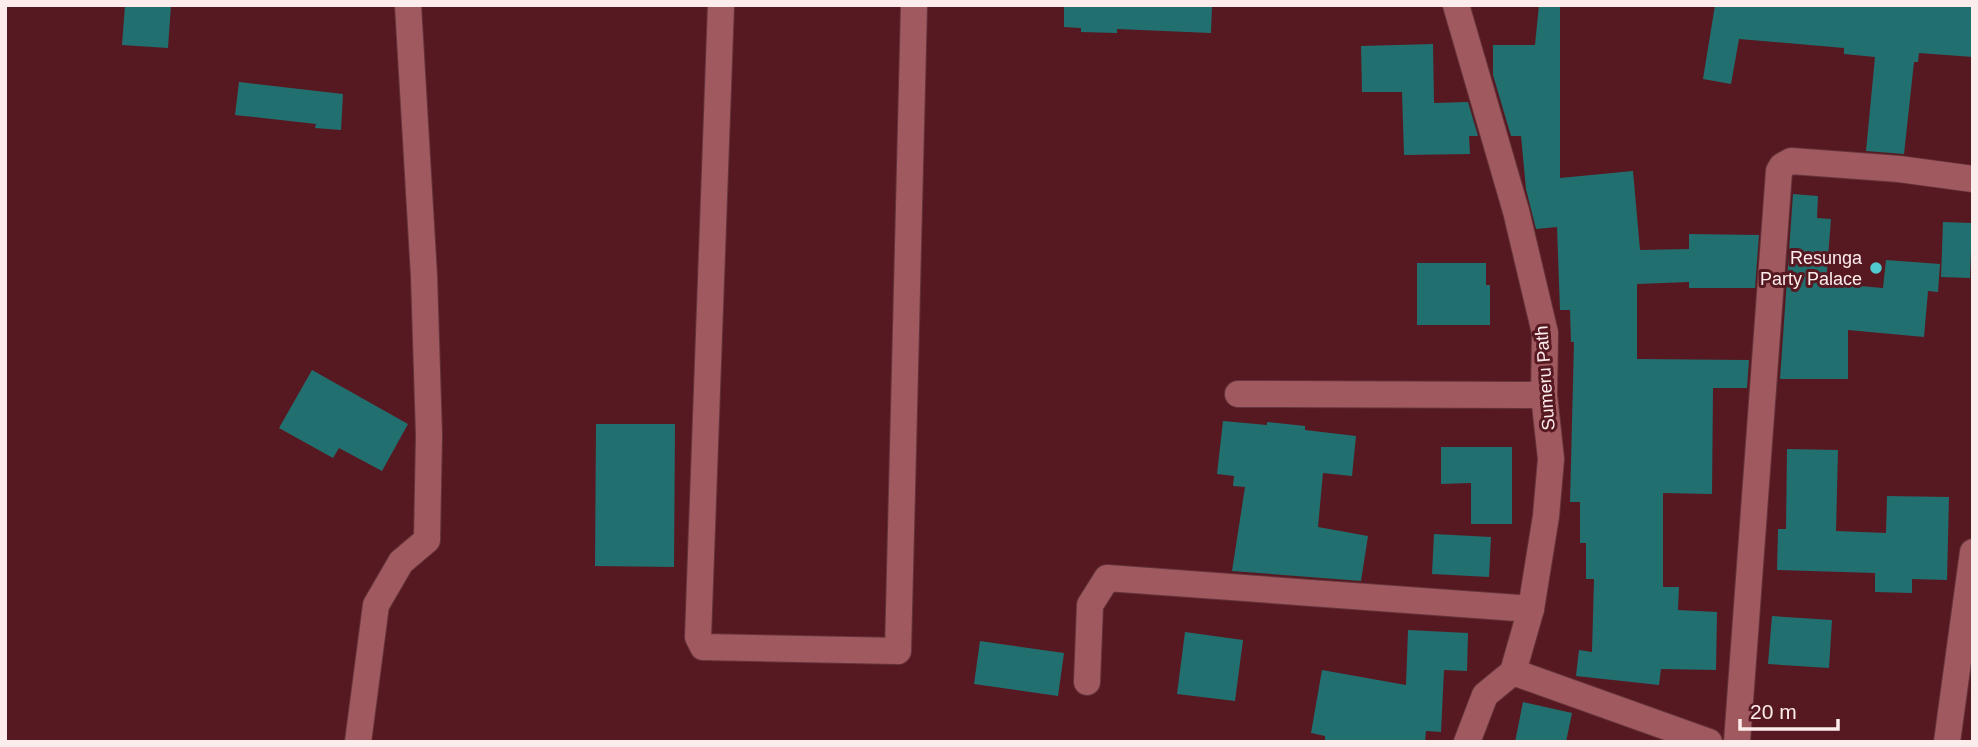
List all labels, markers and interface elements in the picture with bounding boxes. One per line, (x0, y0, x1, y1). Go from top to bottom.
place label: Resunga Party Palace (1760, 248, 1863, 289)
marker: Resunga Party Palace (1868, 260, 1884, 276)
street label: Sumeru Path (1531, 325, 1559, 431)
scale bar (1740, 688, 1838, 732)
text: 20 m (1750, 700, 1797, 723)

